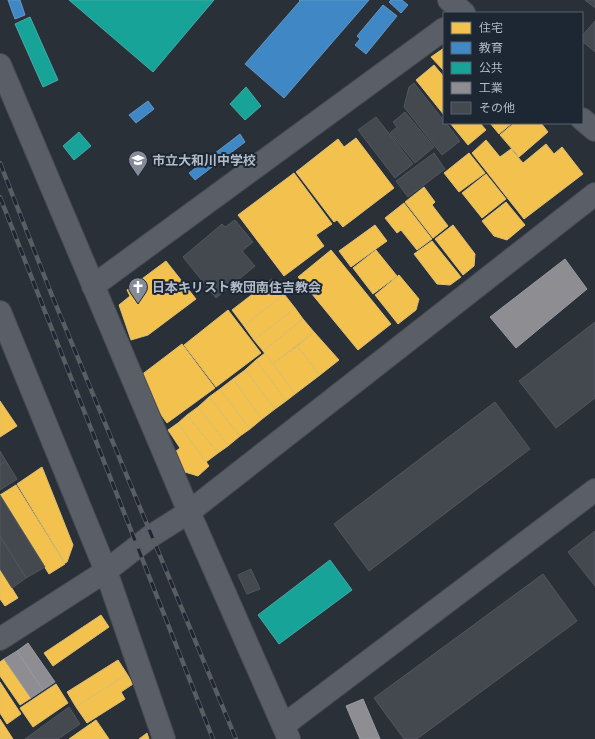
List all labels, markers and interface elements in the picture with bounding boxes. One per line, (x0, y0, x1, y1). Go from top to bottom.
legend (443, 12, 583, 124)
text: 住宅 (479, 21, 503, 35)
text: 教育 (479, 41, 503, 55)
text: 公共 (479, 61, 503, 75)
text: 工業 (479, 81, 503, 95)
text: その他 (479, 101, 515, 115)
school or university icon: 市立大和川中学校 (127, 149, 149, 177)
place label: 市立大和川中学校 (152, 153, 256, 168)
church icon: 日本キリスト教団南住吉教会 (127, 276, 149, 304)
place label: 日本キリスト教団南住吉教会 (152, 280, 321, 295)

